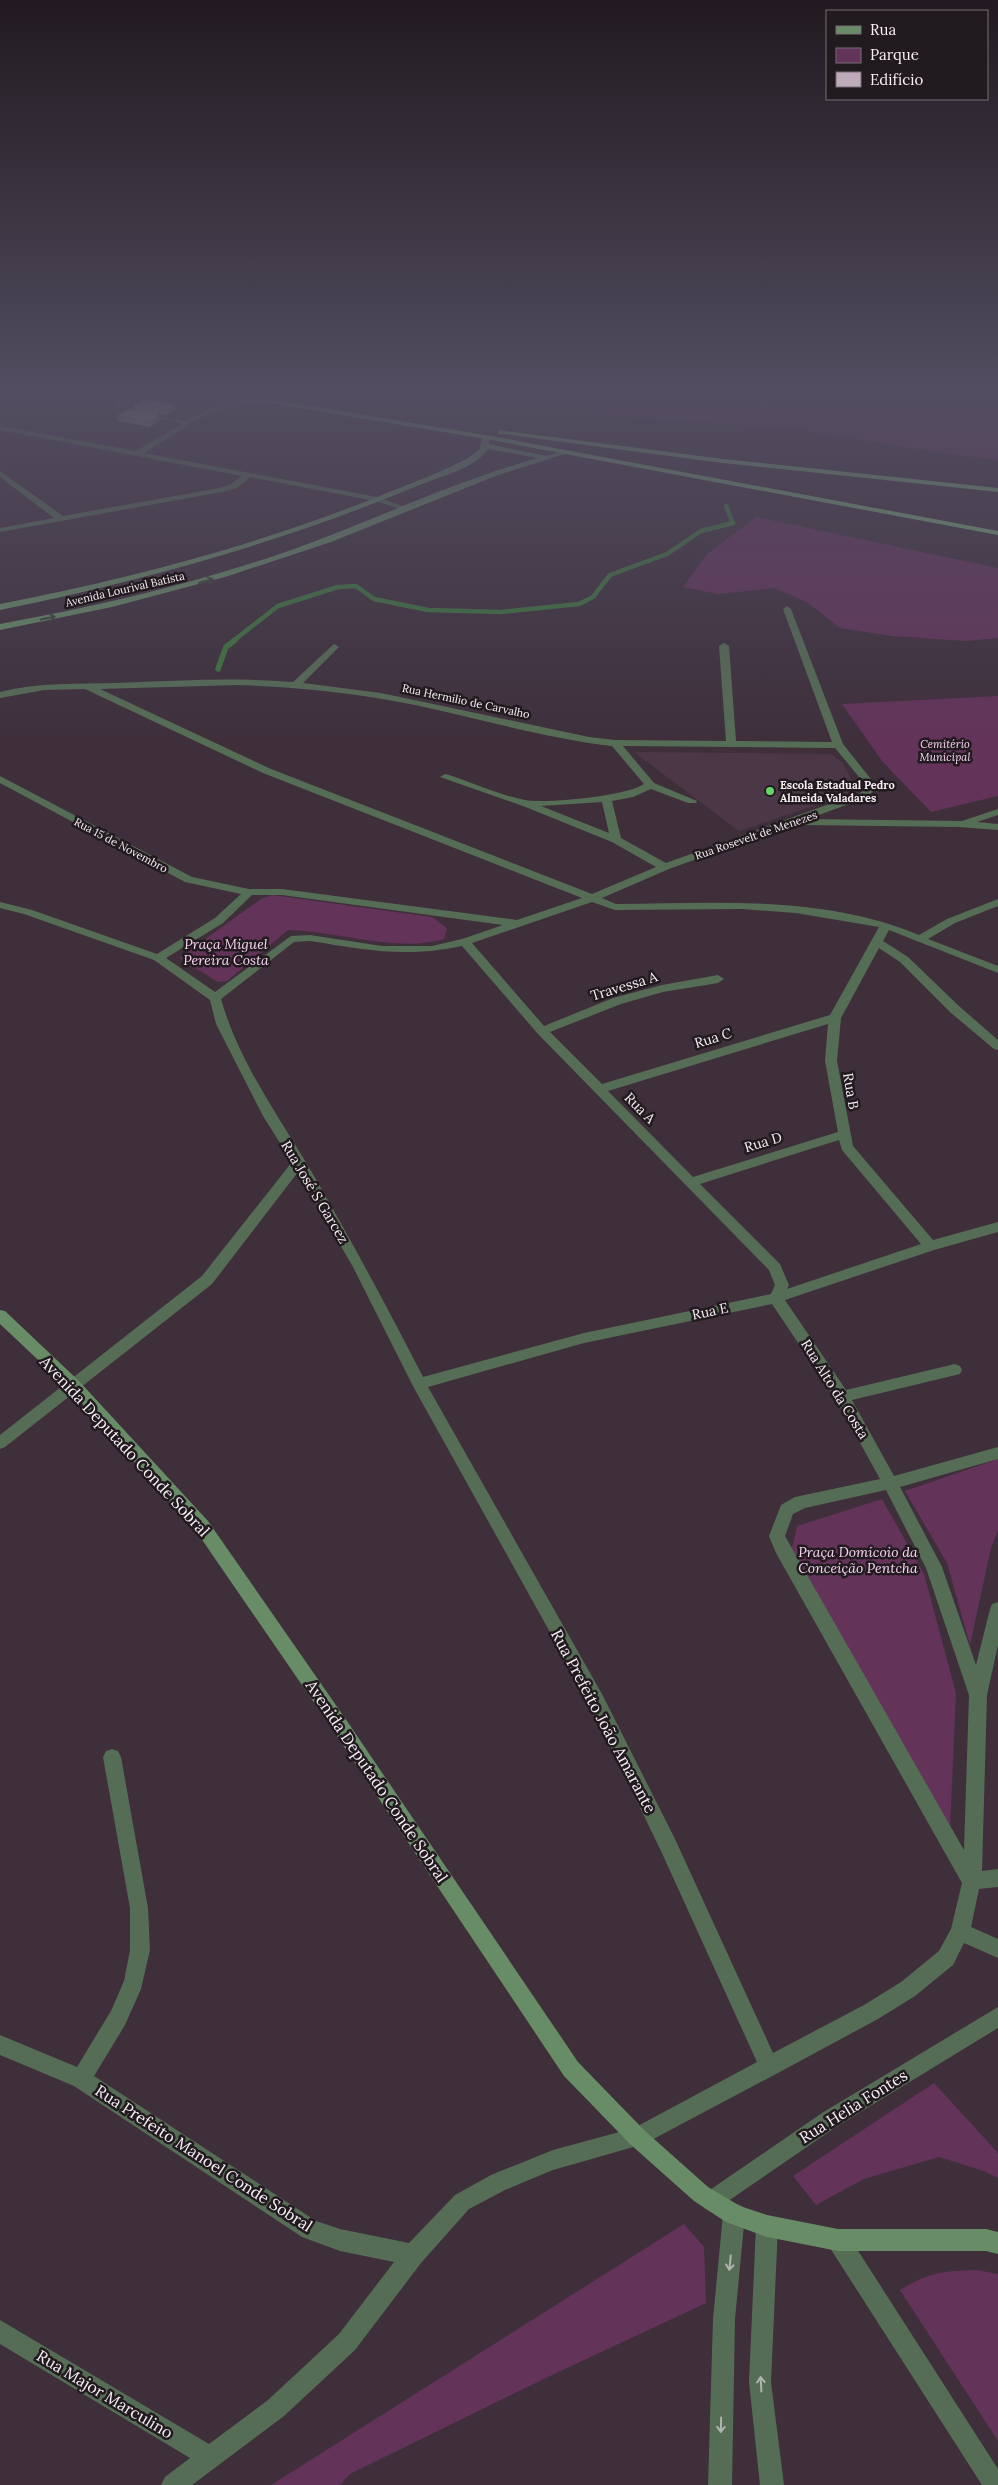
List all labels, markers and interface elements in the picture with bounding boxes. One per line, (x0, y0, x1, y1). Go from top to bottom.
legend (826, 10, 988, 100)
text: Rua (870, 20, 896, 39)
text: Parque (870, 45, 919, 64)
text: Edifício (870, 70, 923, 89)
street label: Avenida Lourival Batista (63, 568, 186, 610)
one-way arrow (198, 576, 214, 585)
one-way arrow (39, 613, 55, 622)
street label: Rua Hermilio de Carvalho (401, 681, 531, 721)
park label: Cemitério Municipal (919, 737, 971, 764)
place label: Escola Estadual Pedro Almeida Valadares (780, 778, 895, 805)
marker: Escola Estadual Pedro Almeida Valadares (764, 785, 776, 797)
street label: Rua Rosevelt de Menezes (693, 807, 819, 863)
street label: Rua 15 de Novembro (72, 814, 170, 876)
park label: Praça Miguel Pereira Costa (183, 935, 269, 969)
street label: Travessa A (588, 967, 660, 1005)
street label: Rua C (692, 1024, 734, 1052)
street label: Rua B (839, 1071, 863, 1111)
street label: Rua A (621, 1089, 660, 1128)
street label: Rua D (742, 1128, 784, 1156)
street label: Rua José S Garcez (277, 1137, 353, 1247)
street label: Rua E (690, 1298, 730, 1324)
street label: Rua Alto da Costa (797, 1336, 873, 1442)
street label: Avenida Deputado Conde Sobral (35, 1351, 214, 1540)
park label: Praça Domicoio da Conceição Pentcha (798, 1543, 918, 1577)
street label: Rua Prefeito João Amarante (547, 1626, 661, 1816)
street label: Avenida Deputado Conde Sobral (301, 1675, 452, 1886)
street label: Rua Helia Fontes (795, 2065, 911, 2147)
street label: Rua Prefeito Manoel Conde Sobral (92, 2080, 316, 2236)
one-way arrow (725, 2254, 734, 2270)
street label: Rua Major Marculino (33, 2345, 177, 2443)
one-way arrow (756, 2377, 765, 2393)
one-way arrow (716, 2416, 726, 2433)

